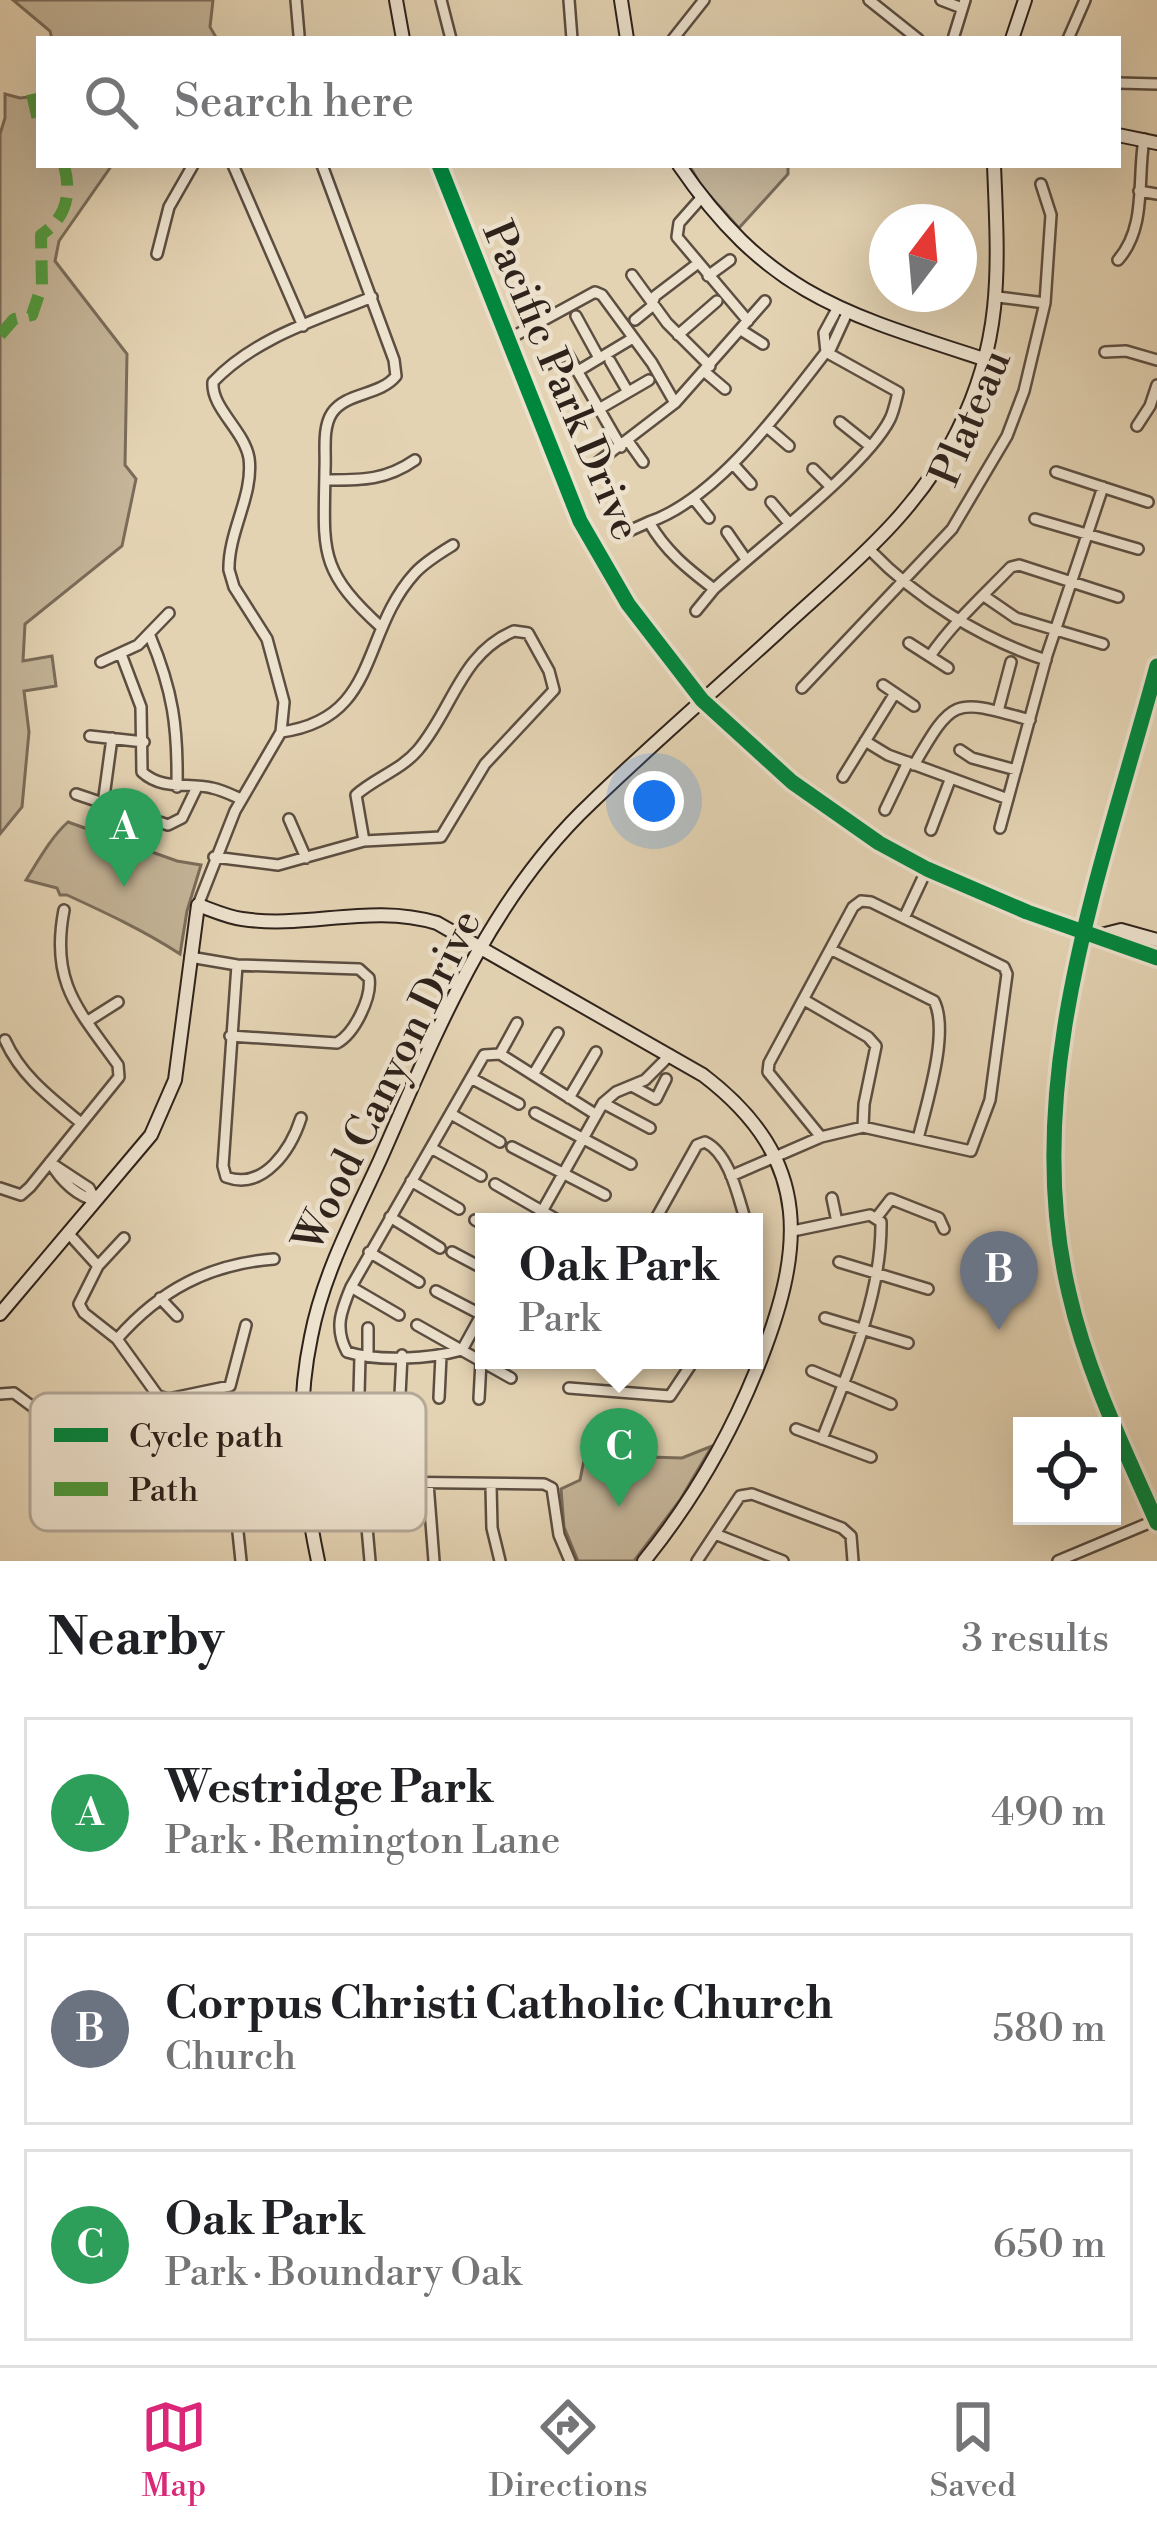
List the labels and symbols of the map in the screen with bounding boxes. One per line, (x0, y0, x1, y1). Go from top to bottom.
north arrow (869, 204, 977, 312)
street label: Pacific Park Drive (470, 213, 652, 548)
street label: Plateau (919, 342, 1024, 494)
your location (624, 771, 684, 831)
pin: A (85, 788, 163, 887)
street label: Wood Canyon Drive (282, 902, 495, 1263)
pin: B (960, 1231, 1038, 1330)
legend (30, 1393, 426, 1531)
pin: C (580, 1408, 658, 1507)
text: Cycle path (129, 1417, 283, 1458)
text: Path (129, 1471, 198, 1512)

